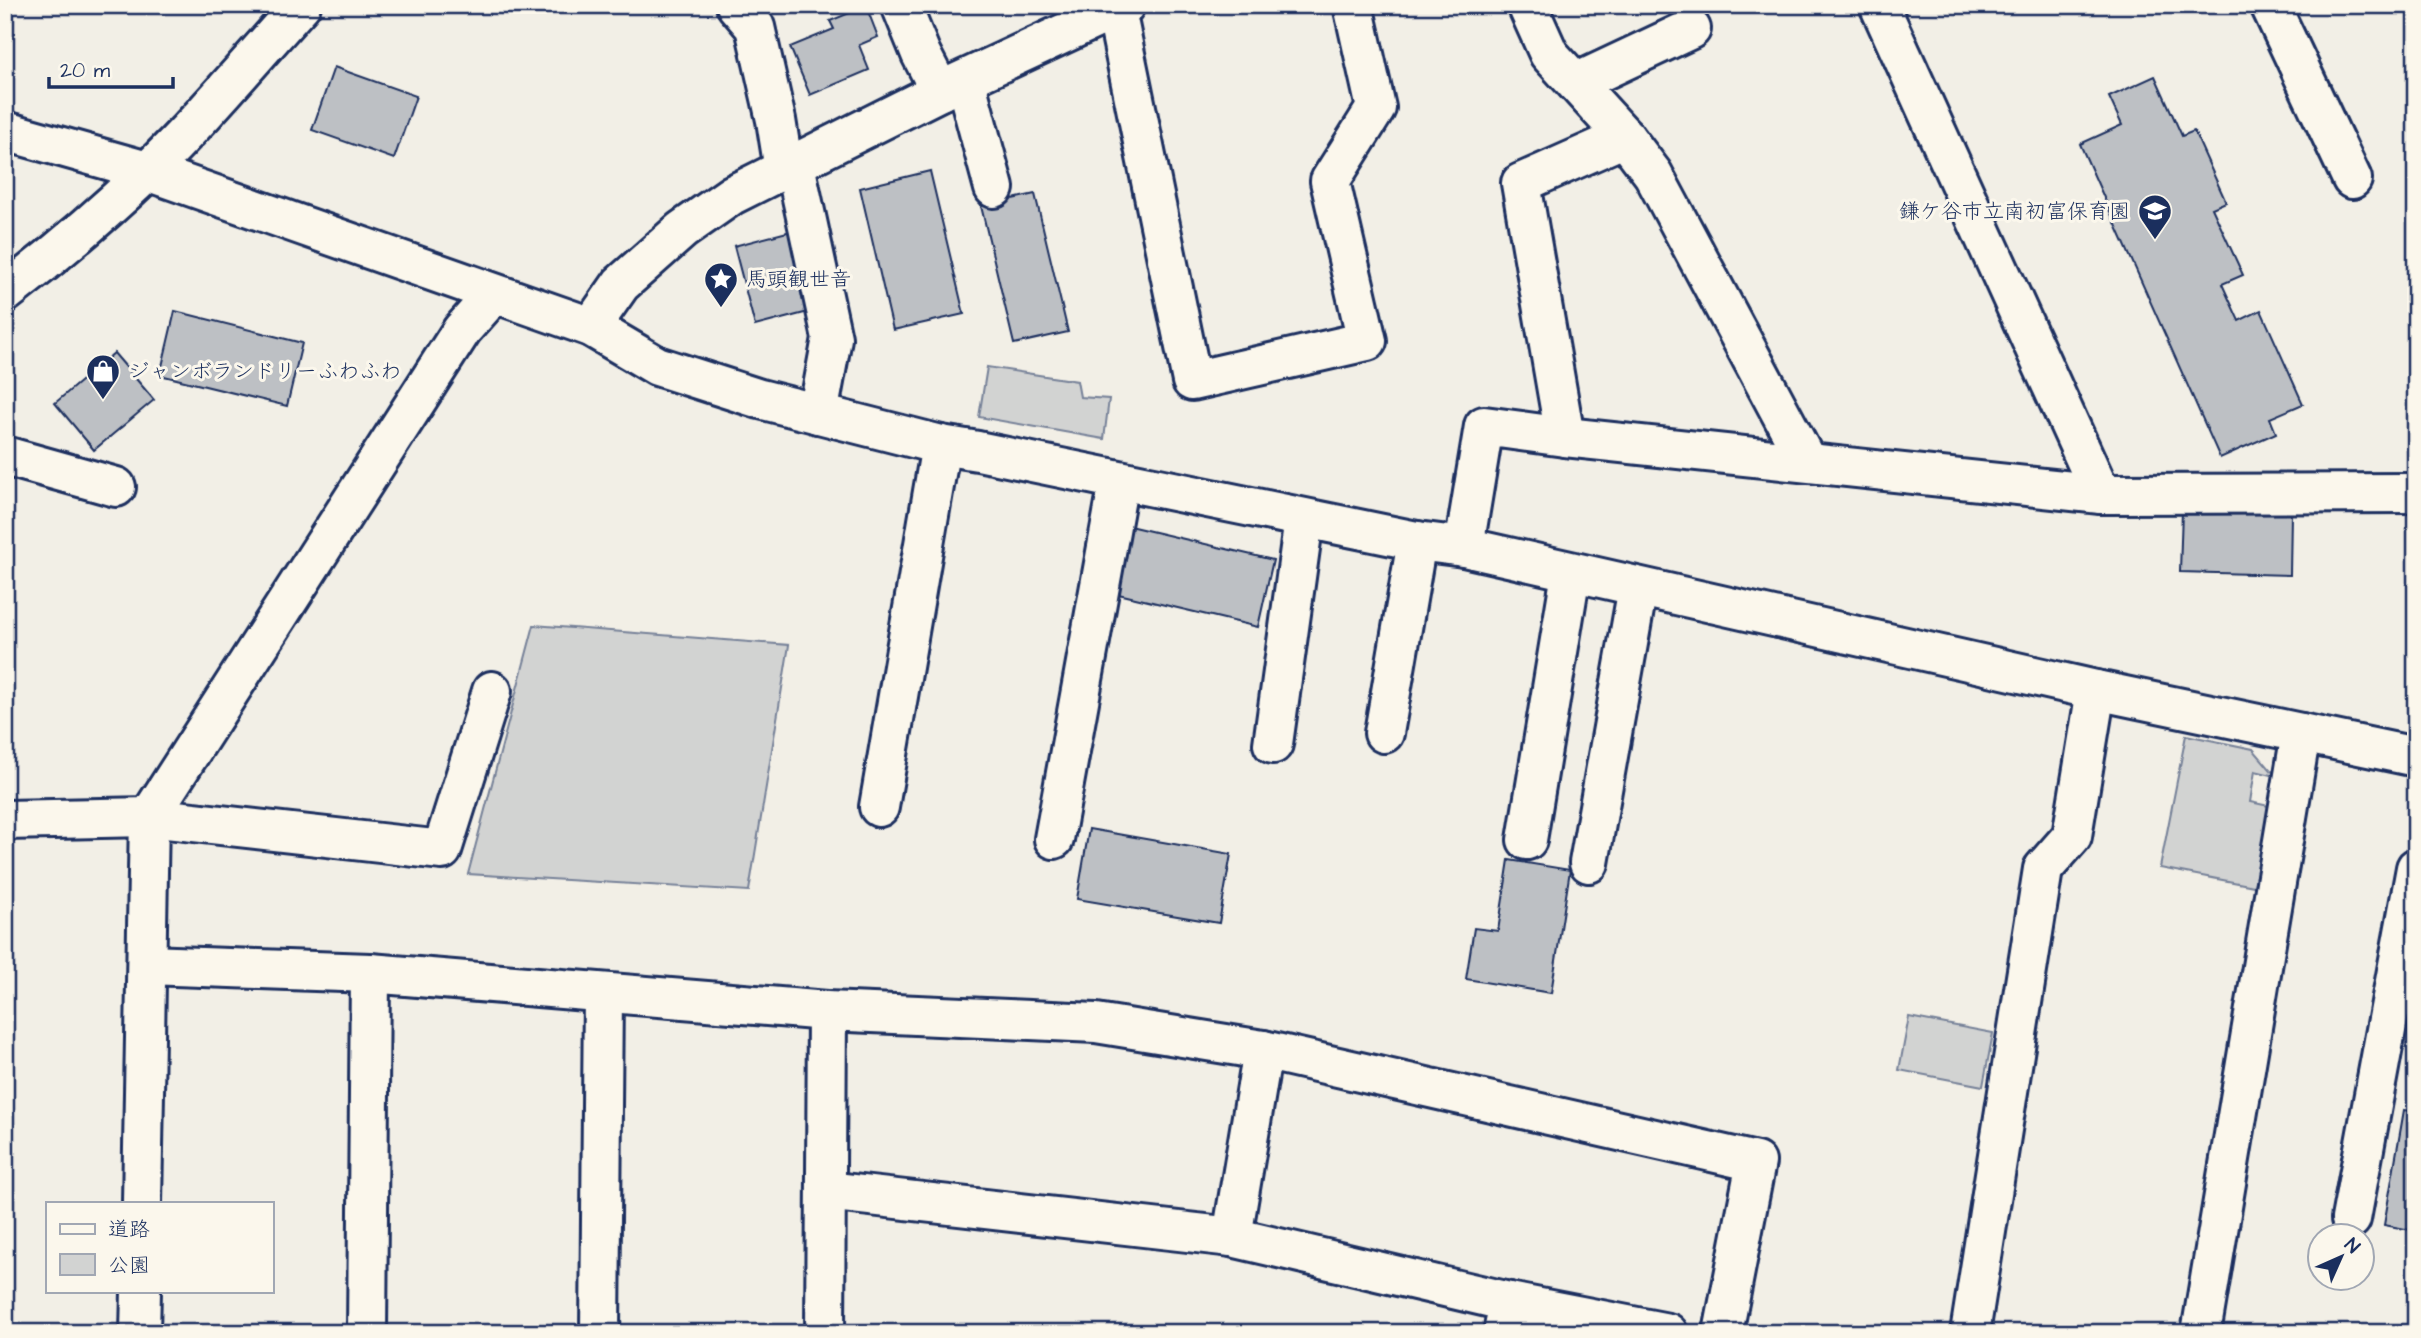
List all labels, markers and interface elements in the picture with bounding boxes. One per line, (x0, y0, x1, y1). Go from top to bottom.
scale bar (49, 46, 173, 90)
text: 20 m (60, 56, 111, 85)
school or university icon: 鎌ケ谷市立南初富保育園 (2136, 192, 2174, 241)
place label: 鎌ケ谷市立南初富保育園 (1899, 197, 2130, 226)
place icon: 馬頭観世音 (702, 260, 740, 309)
place label: 馬頭観世音 (746, 265, 851, 294)
shop icon: ジャンボランドリーふわふわ (84, 352, 122, 401)
place label: ジャンボランドリーふわふわ (128, 357, 401, 386)
legend (46, 1202, 273, 1292)
text: 道路 (108, 1215, 150, 1244)
north arrow (2306, 1222, 2376, 1292)
text: N (2338, 1232, 2366, 1260)
text: 公園 (108, 1251, 150, 1280)

